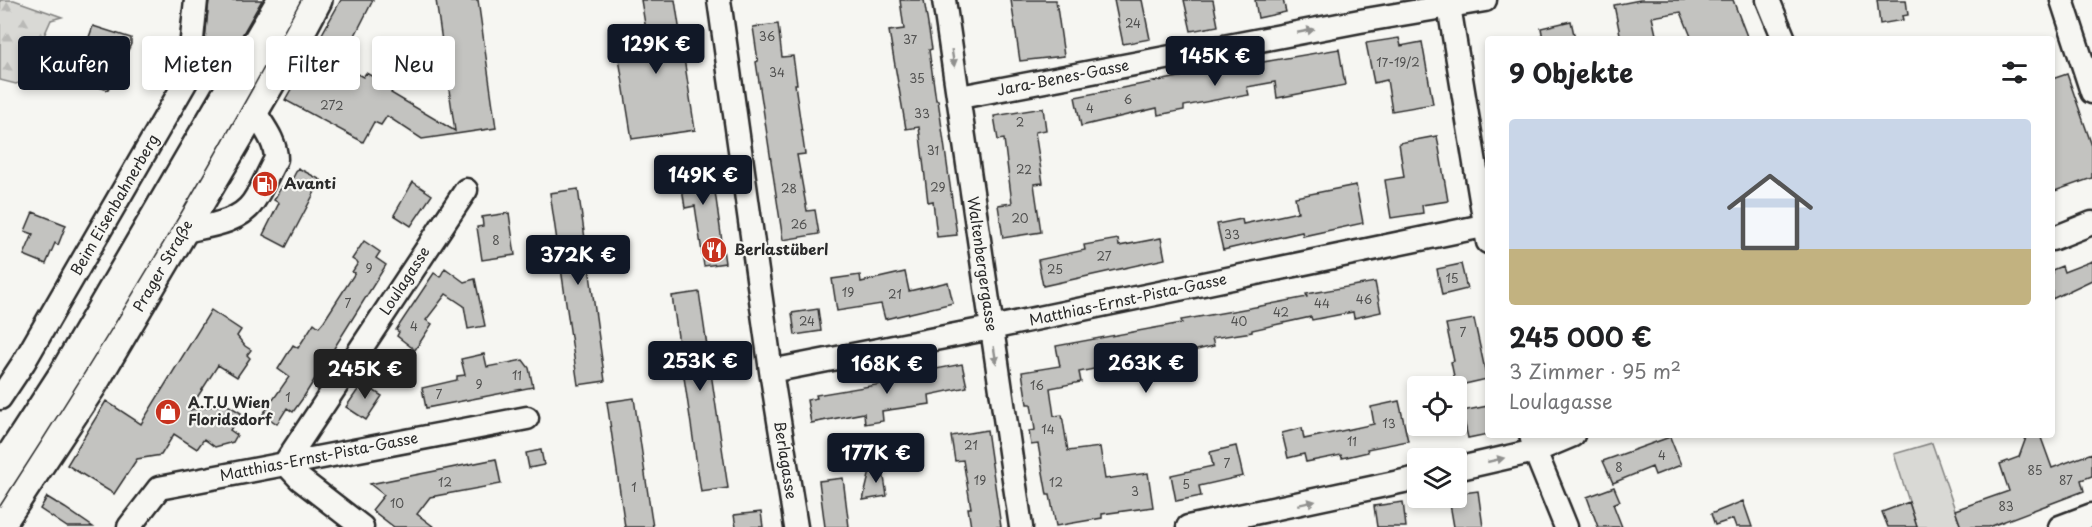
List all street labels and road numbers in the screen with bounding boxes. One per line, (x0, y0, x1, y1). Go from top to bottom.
street label: Jara-Benes-Gasse (995, 52, 1131, 101)
street label: Beim Eisenbahnerberg (64, 129, 164, 279)
street label: Waltenbergergasse (963, 195, 1004, 333)
street label: Prager Straße (126, 215, 197, 315)
street label: Loulagasse (373, 241, 435, 319)
street label: Matthias-Ernst-Pista-Gasse (1027, 266, 1229, 331)
street label: Berlagasse (769, 419, 804, 501)
street label: Matthias-Ernst-Pista-Gasse (218, 425, 420, 486)

